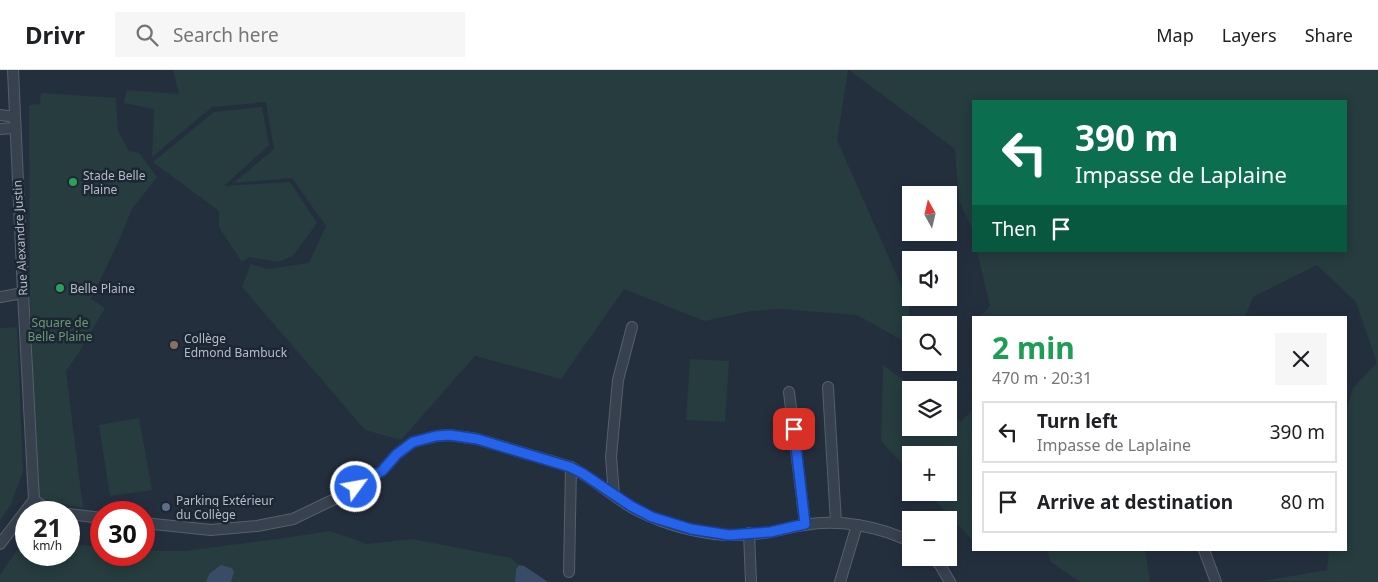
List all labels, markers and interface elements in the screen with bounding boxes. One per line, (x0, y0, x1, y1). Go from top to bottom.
search box (115, 12, 465, 57)
text: Drivr (25, 18, 85, 51)
icon: search (133, 21, 161, 49)
text: Search here (173, 22, 279, 48)
text: Map (1156, 23, 1194, 47)
text: Layers (1222, 23, 1277, 47)
text: Share (1305, 23, 1353, 47)
text: 390 m (1075, 114, 1178, 161)
icon: left (992, 120, 1057, 185)
text: Impasse de Laplaine (1075, 159, 1287, 189)
place label: Stade Belle Plaine (83, 167, 146, 198)
marker: Stade Belle Plaine (67, 176, 79, 188)
street label: Rue Alexandre Justin (8, 180, 32, 296)
north arrow (902, 186, 958, 241)
map controls (902, 186, 957, 566)
icon: arrive (1047, 215, 1075, 243)
text: Then (992, 216, 1037, 242)
button: sound (902, 251, 957, 306)
place label: Belle Plaine (70, 280, 135, 297)
marker: Belle Plaine (54, 282, 66, 294)
park label: Square de Belle Plaine (27, 314, 93, 345)
button: search (902, 316, 957, 371)
text: 2 min (992, 327, 1075, 368)
place label: Collège Edmond Bambuck (184, 330, 288, 361)
button: close (1275, 333, 1327, 385)
marker: Collège Edmond Bambuck (168, 339, 180, 351)
text: 470 m · 20:31 (992, 367, 1092, 389)
button: layers (902, 381, 957, 436)
pin (773, 408, 815, 450)
text: Turn left (1037, 408, 1118, 434)
icon: arrive (780, 415, 808, 443)
icon: left (994, 418, 1022, 446)
text: 390 m (1270, 419, 1325, 445)
text: Impasse de Laplaine (1037, 434, 1191, 456)
button: + (902, 446, 957, 501)
position arrow (329, 460, 381, 512)
icon: arrive (994, 488, 1022, 516)
text: Arrive at destination (1037, 489, 1233, 515)
text: 80 m (1281, 489, 1325, 515)
place label: Parking Extérieur du Collège (176, 492, 274, 523)
speed limit sign: 30 (90, 501, 155, 566)
marker: Parking Extérieur du Collège (160, 501, 172, 513)
text: 21 (33, 510, 62, 544)
button: − (902, 511, 957, 566)
text: km/h (33, 537, 62, 554)

